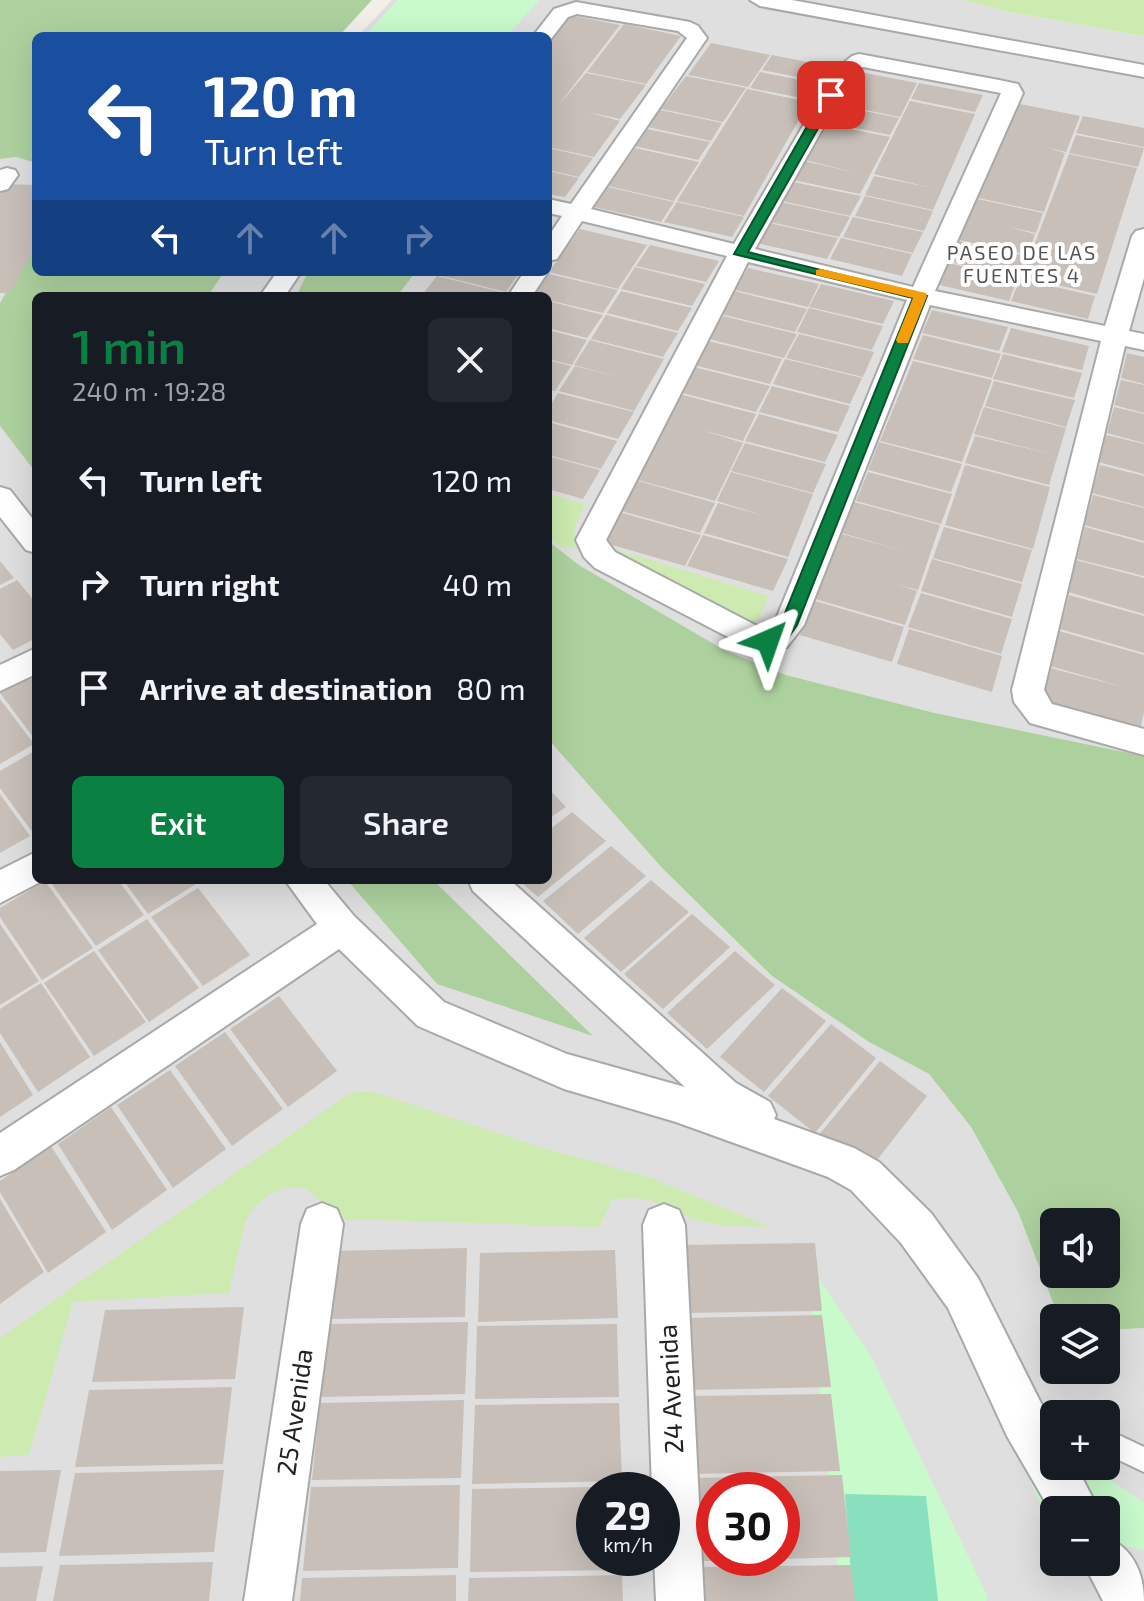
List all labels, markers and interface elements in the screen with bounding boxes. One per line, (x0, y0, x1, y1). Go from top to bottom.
text: 120 m (204, 61, 358, 128)
pin (797, 61, 865, 129)
icon: left (72, 64, 176, 168)
icon: arrive (809, 73, 853, 117)
text: Turn left (204, 129, 343, 172)
icon: left (144, 216, 188, 260)
icon: ahead (228, 216, 272, 260)
icon: ahead (312, 216, 356, 260)
icon: right (396, 216, 440, 260)
district label: PASEO DE LAS FUENTES 4 (947, 240, 1097, 287)
text: 1 min (72, 316, 186, 374)
button: close (428, 318, 512, 402)
text: 240 m · 19:28 (72, 375, 226, 406)
icon: left (72, 458, 116, 502)
text: Turn left (140, 462, 262, 498)
text: 120 m (432, 462, 512, 498)
icon: right (72, 562, 116, 606)
text: Turn right (140, 566, 280, 602)
text: 40 m (442, 566, 512, 602)
position arrow (726, 599, 810, 683)
icon: arrive (72, 666, 116, 710)
text: Arrive at destination (140, 670, 432, 706)
text: 80 m (456, 670, 526, 706)
button: Exit (72, 776, 284, 868)
button: Share (300, 776, 512, 868)
map controls (1040, 1208, 1120, 1576)
button: sound (1040, 1208, 1120, 1288)
button: layers (1040, 1304, 1120, 1384)
street label: 24 Avenida (651, 1323, 688, 1455)
street label: 25 Avenida (269, 1346, 318, 1477)
button: + (1040, 1400, 1120, 1480)
speed limit sign: 30 (696, 1472, 800, 1576)
text: 29 (605, 1490, 651, 1538)
button: − (1040, 1496, 1120, 1576)
text: km/h (603, 1532, 653, 1556)

